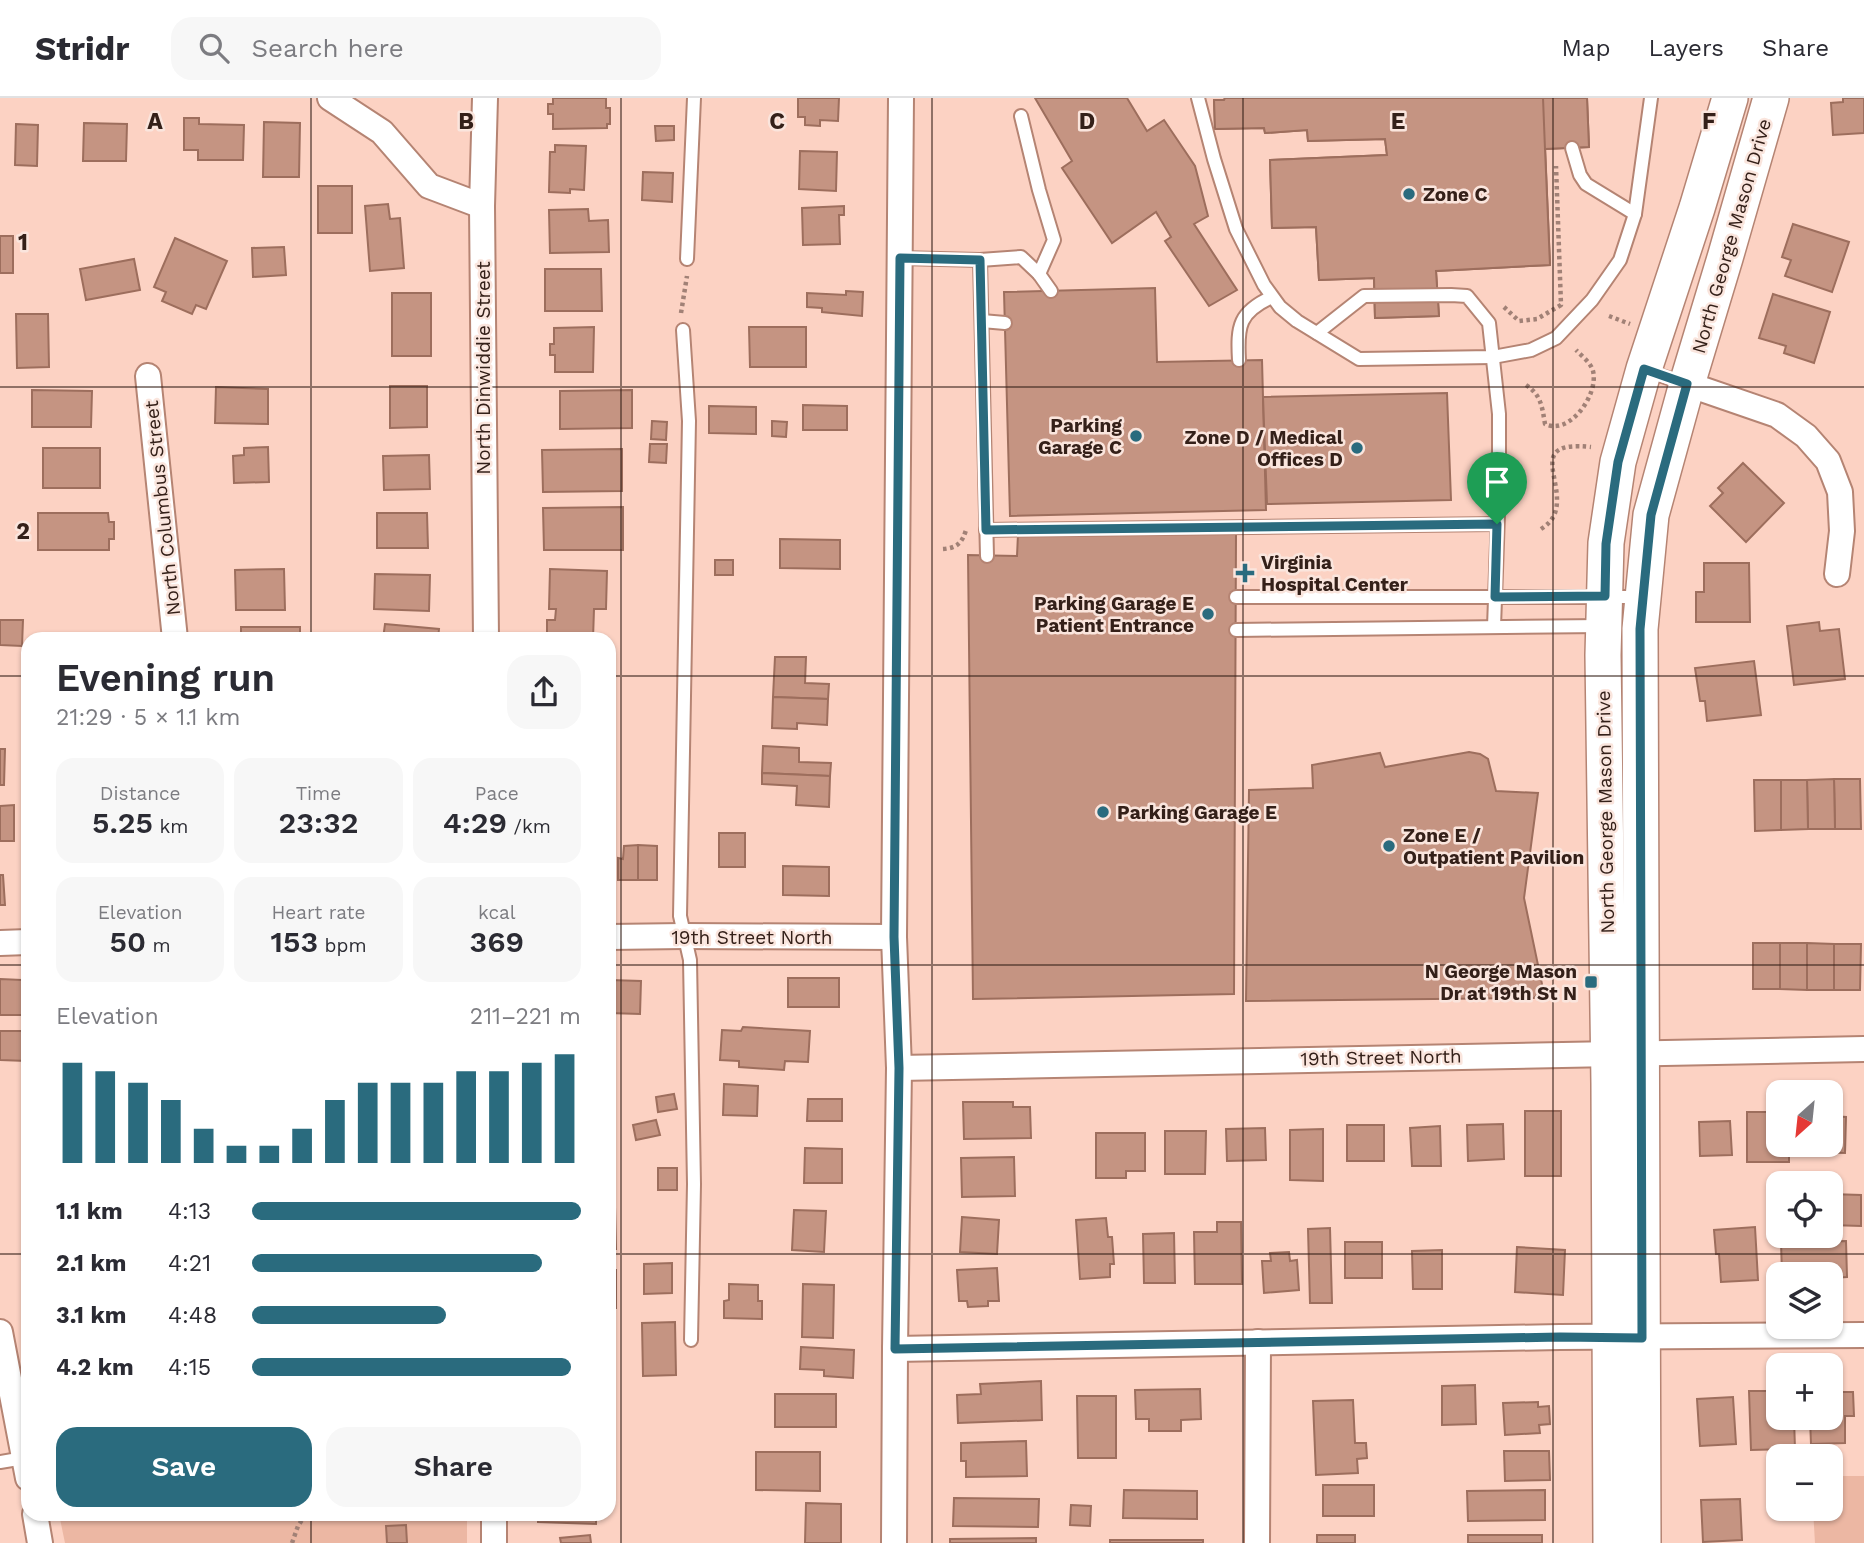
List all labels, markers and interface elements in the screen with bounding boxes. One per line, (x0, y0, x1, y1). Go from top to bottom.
search box (171, 17, 661, 80)
text: Stridr (35, 29, 129, 68)
icon: search (195, 29, 233, 67)
text: Search here (251, 33, 404, 63)
text: Map (1562, 34, 1610, 62)
text: Layers (1648, 34, 1724, 62)
text: Share (1762, 34, 1829, 62)
text: A (147, 108, 163, 135)
text: B (458, 108, 474, 135)
text: C (769, 108, 785, 135)
text: D (1079, 108, 1095, 135)
text: E (1391, 108, 1405, 135)
text: F (1702, 108, 1716, 135)
street label: North George Mason Drive (1687, 116, 1776, 356)
place label: Zone C (1423, 183, 1487, 206)
marker: Zone C (1401, 186, 1417, 202)
text: 1 (18, 229, 28, 256)
street label: North Dinwiddie Street (472, 261, 495, 475)
street label: North Columbus Street (140, 399, 185, 617)
place label: Parking Garage C (1038, 414, 1122, 459)
place label: Zone D / Medical Offices D (1184, 426, 1344, 471)
marker: Parking Garage C (1128, 428, 1144, 444)
marker: Zone D / Medical Offices D (1349, 440, 1365, 456)
pin (1467, 452, 1527, 524)
icon: arrive (1478, 463, 1516, 501)
text: 2 (16, 518, 30, 545)
place label: Virginia Hospital Center (1261, 551, 1409, 596)
marker: Virginia Hospital Center (1235, 563, 1255, 583)
place label: Parking Garage E Patient Entrance (1034, 592, 1194, 637)
marker: Parking Garage E Patient Entrance (1200, 606, 1216, 622)
button: share (507, 655, 581, 729)
text: Evening run (56, 656, 275, 700)
street label: North George Mason Drive (1592, 690, 1619, 934)
text: 21:29 · 5 × 1.1 km (56, 704, 240, 731)
text: Distance (100, 782, 181, 805)
text: Time (296, 782, 341, 805)
text: Pace (475, 782, 519, 805)
place label: Parking Garage E (1117, 801, 1277, 824)
marker: Parking Garage E (1095, 804, 1111, 820)
text: 5.25 (92, 805, 153, 840)
text: 23:32 (279, 805, 358, 840)
text: 4:29 (443, 805, 507, 840)
text: km (153, 815, 188, 838)
text: /km (507, 815, 551, 838)
place label: Zone E / Outpatient Pavilion (1403, 824, 1584, 869)
marker: Zone E / Outpatient Pavilion (1381, 838, 1397, 854)
text: Elevation (98, 901, 183, 924)
text: Heart rate (272, 901, 365, 924)
text: kcal (478, 901, 516, 924)
text: 50 (110, 924, 146, 959)
text: 153 (270, 924, 318, 959)
text: 369 (470, 924, 524, 959)
street label: 19th Street North (671, 926, 833, 949)
text: m (146, 934, 171, 957)
text: bpm (318, 934, 367, 957)
place label: N George Mason Dr at 19th St N (1425, 960, 1577, 1005)
marker: N George Mason Dr at 19th St N (1583, 974, 1599, 990)
text: Elevation (56, 1003, 159, 1030)
text: 211–221 m (470, 1003, 581, 1030)
street label: 19th Street North (1300, 1045, 1462, 1070)
north arrow (1766, 1080, 1843, 1157)
map controls (1766, 1080, 1843, 1521)
button: locate (1766, 1171, 1843, 1248)
text: 1.1 km (56, 1198, 123, 1225)
text: 4:13 (168, 1198, 211, 1225)
text: 2.1 km (56, 1250, 127, 1277)
text: 4:21 (168, 1250, 211, 1277)
button: layers (1766, 1262, 1843, 1339)
text: 3.1 km (56, 1302, 126, 1329)
text: 4:48 (168, 1302, 217, 1329)
button: + (1766, 1353, 1843, 1430)
text: 4.2 km (56, 1354, 134, 1381)
text: 4:15 (168, 1354, 211, 1381)
button: Save (56, 1427, 312, 1507)
button: Share (326, 1427, 581, 1507)
button: − (1766, 1444, 1843, 1521)

